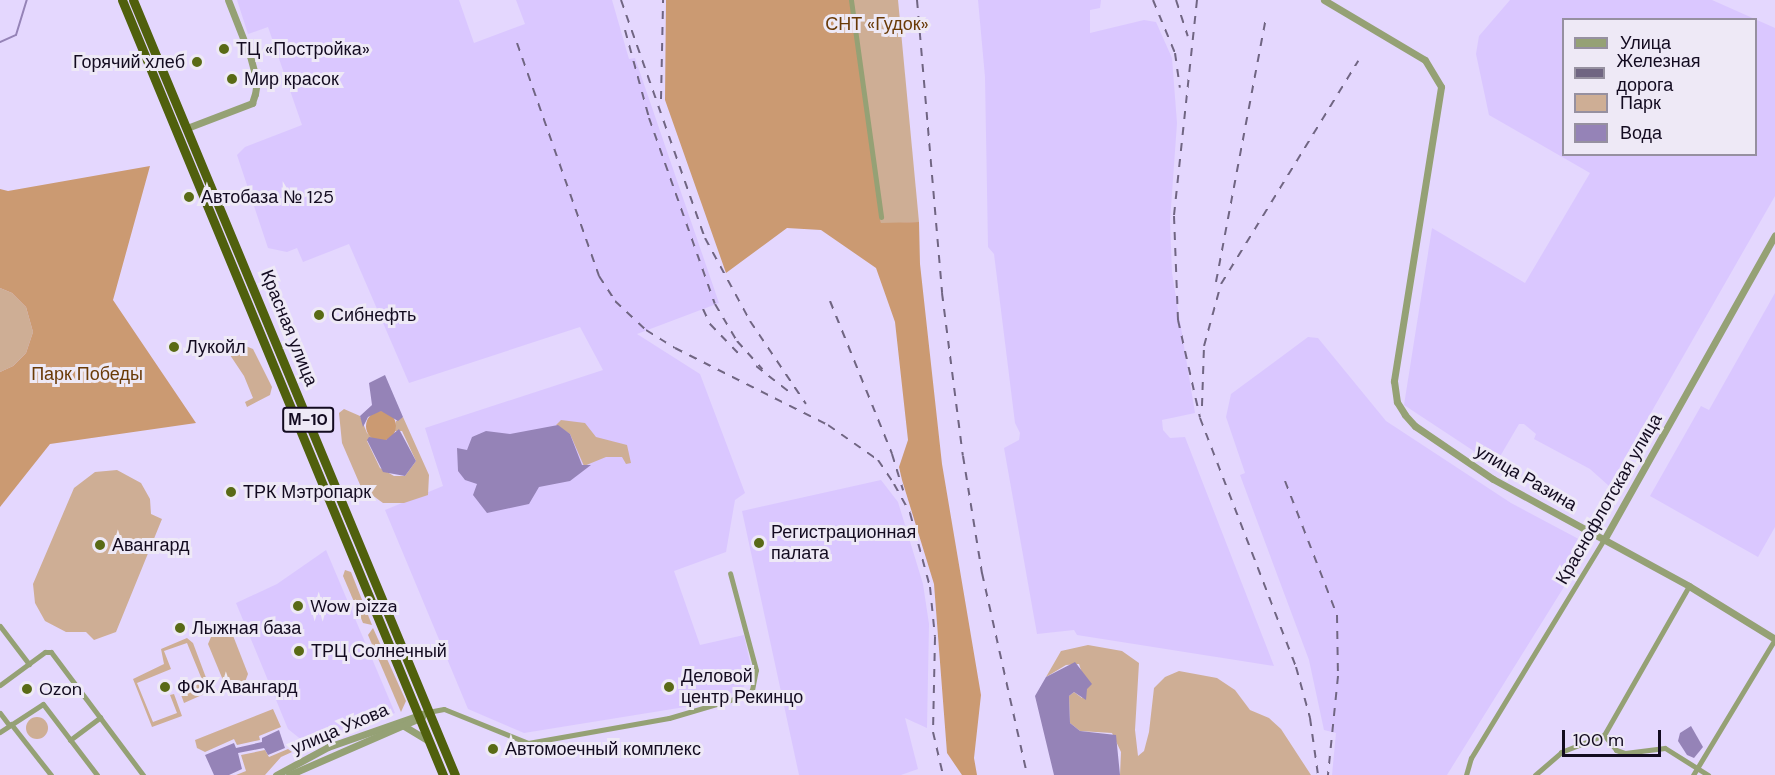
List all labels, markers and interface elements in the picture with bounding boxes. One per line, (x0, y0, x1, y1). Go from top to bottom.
park label: СНТ «Гудок» (825, 13, 929, 35)
legend (1562, 18, 1757, 156)
text: Улица (1620, 31, 1671, 55)
place label: ТЦ «Постройка» (236, 38, 370, 60)
marker: ТЦ «Постройка» (217, 42, 231, 56)
text: Железная дорога (1617, 49, 1700, 97)
place label: Горячий хлеб (73, 51, 185, 73)
marker: Горячий хлеб (190, 55, 204, 69)
place label: Мир красок (244, 68, 339, 90)
marker: Мир красок (225, 72, 239, 86)
text: Парк (1620, 91, 1661, 115)
text: Вода (1620, 121, 1662, 145)
place label: Автобаза № 125 (201, 186, 334, 208)
marker: Автобаза № 125 (182, 190, 196, 204)
street label: Красная улица (256, 267, 322, 389)
place label: Сибнефть (331, 304, 416, 326)
marker: Сибнефть (312, 308, 326, 322)
place label: Лукойл (186, 336, 246, 358)
marker: Лукойл (167, 340, 181, 354)
park label: Парк Победы (31, 363, 143, 385)
road number: М-10 (281, 407, 335, 433)
street label: Краснофлотская улица (1551, 410, 1667, 588)
street label: улица Разина (1471, 440, 1581, 516)
place label: ТРК Мэтропарк (243, 481, 371, 503)
marker: ТРК Мэтропарк (224, 485, 238, 499)
place label: Регистрационная палата (771, 522, 916, 564)
place label: Авангард (112, 534, 190, 556)
marker: Регистрационная палата (752, 536, 766, 550)
marker: Авангард (93, 538, 107, 552)
place label: Wow pizza (310, 595, 397, 617)
marker: Wow pizza (291, 599, 305, 613)
place label: Лыжная база (192, 617, 301, 639)
marker: Лыжная база (173, 621, 187, 635)
place label: ТРЦ Солнечный (311, 640, 447, 662)
marker: ТРЦ Солнечный (292, 644, 306, 658)
place label: Деловой центр Рекинцо (681, 666, 803, 708)
place label: ФОК Авангард (177, 676, 298, 698)
place label: Ozon (39, 678, 82, 700)
marker: ФОК Авангард (158, 680, 172, 694)
marker: Деловой центр Рекинцо (662, 680, 676, 694)
marker: Ozon (20, 682, 34, 696)
street label: улица Ухова (288, 699, 392, 759)
scale bar (1565, 718, 1664, 756)
text: 100 m (1573, 728, 1624, 752)
place label: Автомоечный комплекс (505, 738, 701, 760)
marker: Автомоечный комплекс (486, 742, 500, 756)

